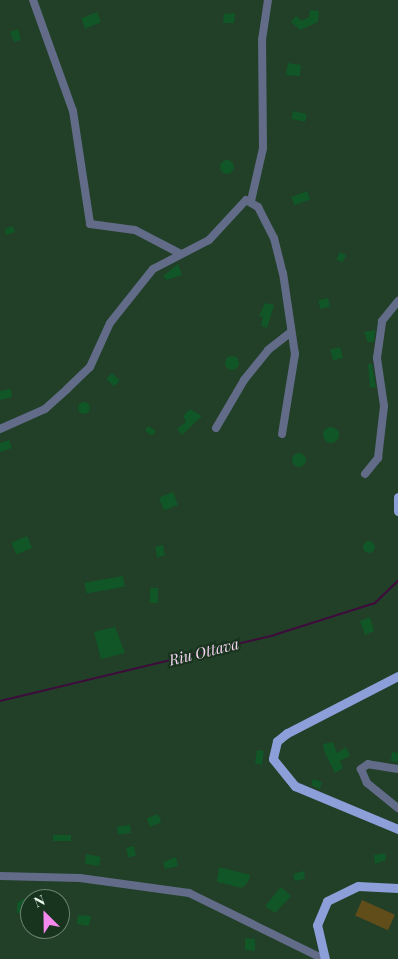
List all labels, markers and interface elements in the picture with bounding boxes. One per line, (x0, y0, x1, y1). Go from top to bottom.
water label: Riu Ottava (167, 635, 241, 669)
north arrow (20, 889, 70, 939)
text: N (31, 890, 48, 911)

